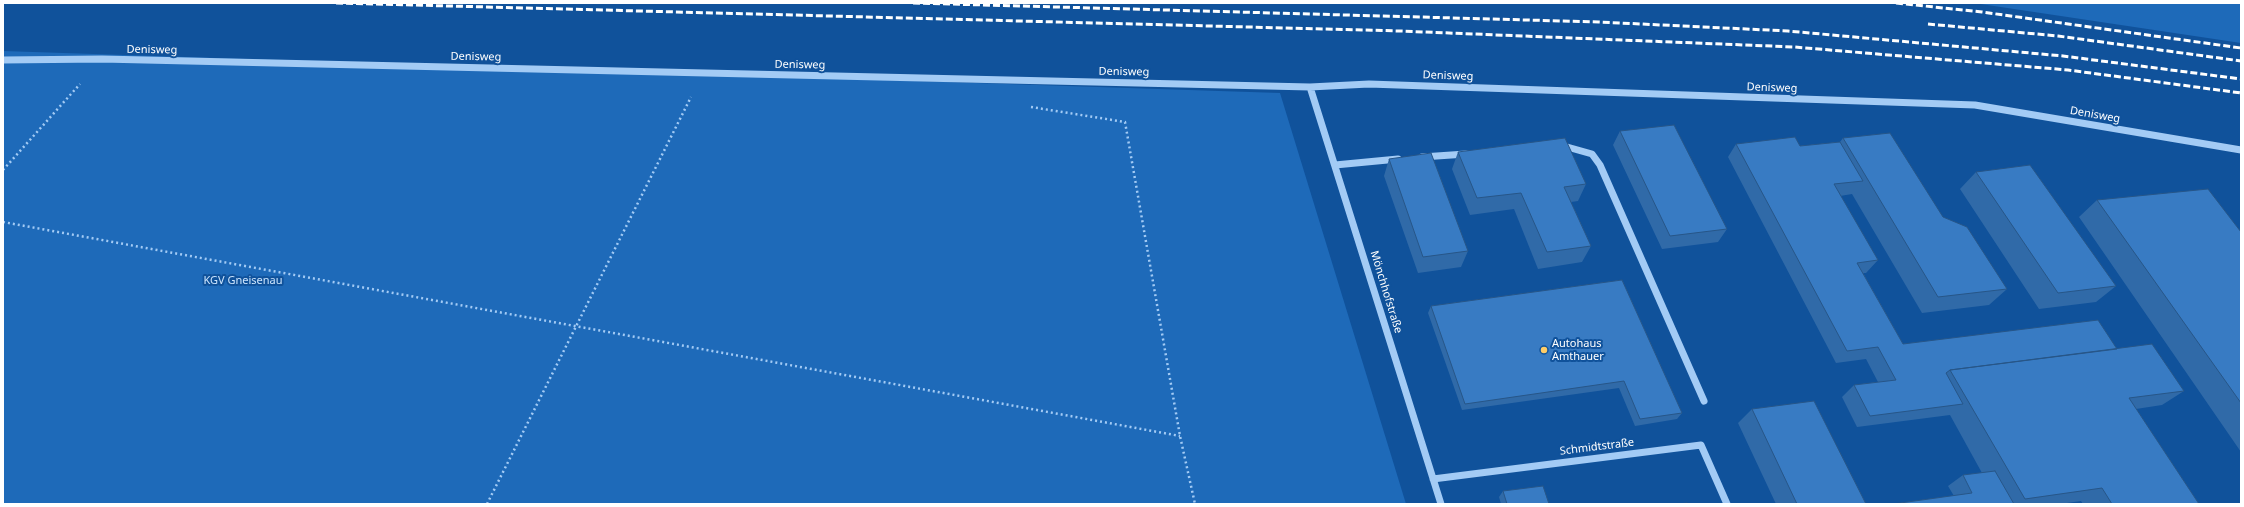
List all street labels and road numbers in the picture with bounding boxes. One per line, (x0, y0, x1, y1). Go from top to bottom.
street label: Denisweg (127, 43, 177, 57)
street label: Denisweg (451, 50, 501, 64)
street label: Denisweg (775, 58, 825, 72)
street label: Denisweg (1099, 65, 1149, 79)
street label: Denisweg (1422, 69, 1474, 83)
street label: Denisweg (1746, 81, 1798, 95)
street label: Denisweg (2069, 104, 2121, 126)
street label: Mönchhofstraße (1367, 249, 1405, 335)
street label: Schmidtstraße (1559, 436, 1635, 458)

